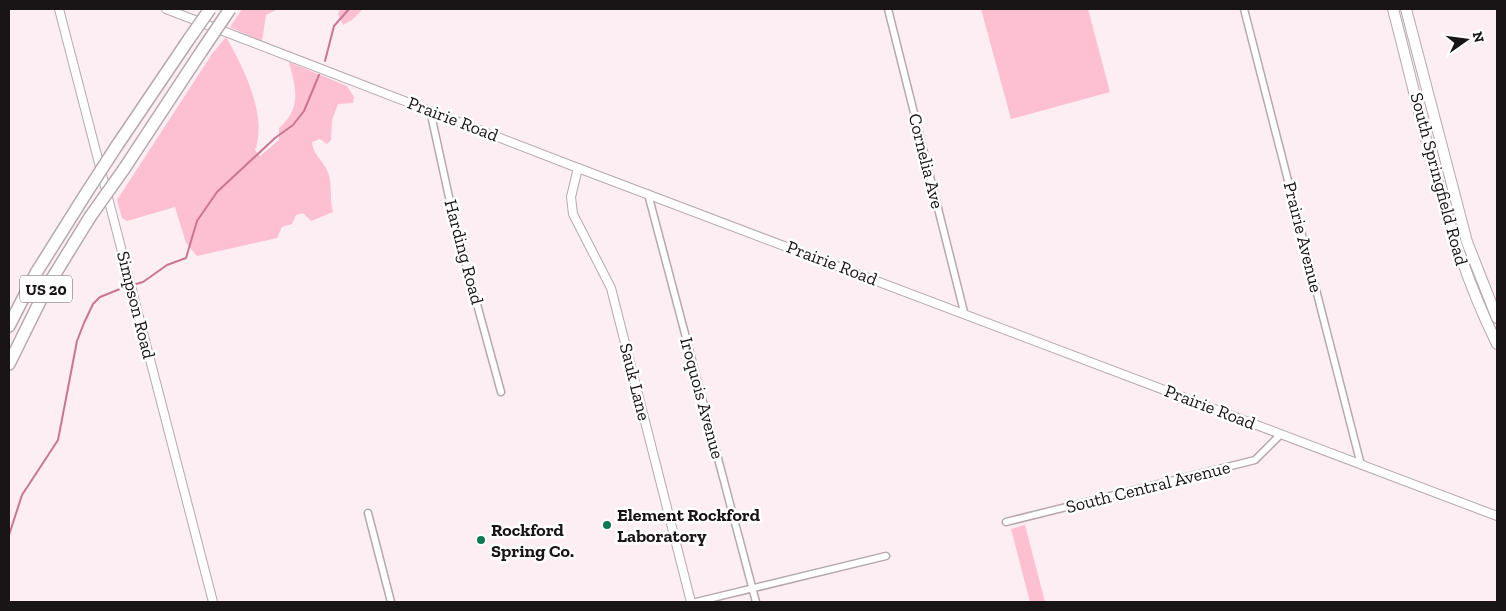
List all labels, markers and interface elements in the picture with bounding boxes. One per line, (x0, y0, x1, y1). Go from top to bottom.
north arrow (1441, 15, 1491, 65)
text: N (1469, 30, 1488, 45)
street label: South Springfield Road (1405, 90, 1473, 268)
street label: Prairie Road (404, 92, 502, 146)
street label: Cornelia Ave (904, 111, 948, 211)
street label: Prairie Avenue (1279, 179, 1327, 295)
street label: Harding Road (439, 197, 489, 307)
street label: Prairie Road (783, 236, 881, 290)
street label: Simpson Road (112, 249, 160, 361)
road number: US 20 (20, 276, 72, 302)
street label: Iroquois Avenue (675, 335, 729, 461)
street label: Sauk Lane (615, 341, 655, 423)
street label: Prairie Road (1161, 380, 1259, 434)
street label: South Central Avenue (1064, 456, 1232, 518)
place label: Element Rockford Laboratory (617, 504, 761, 547)
place label: Rockford Spring Co. (491, 519, 574, 562)
marker: Element Rockford Laboratory (601, 519, 613, 531)
marker: Rockford Spring Co. (475, 534, 487, 546)

